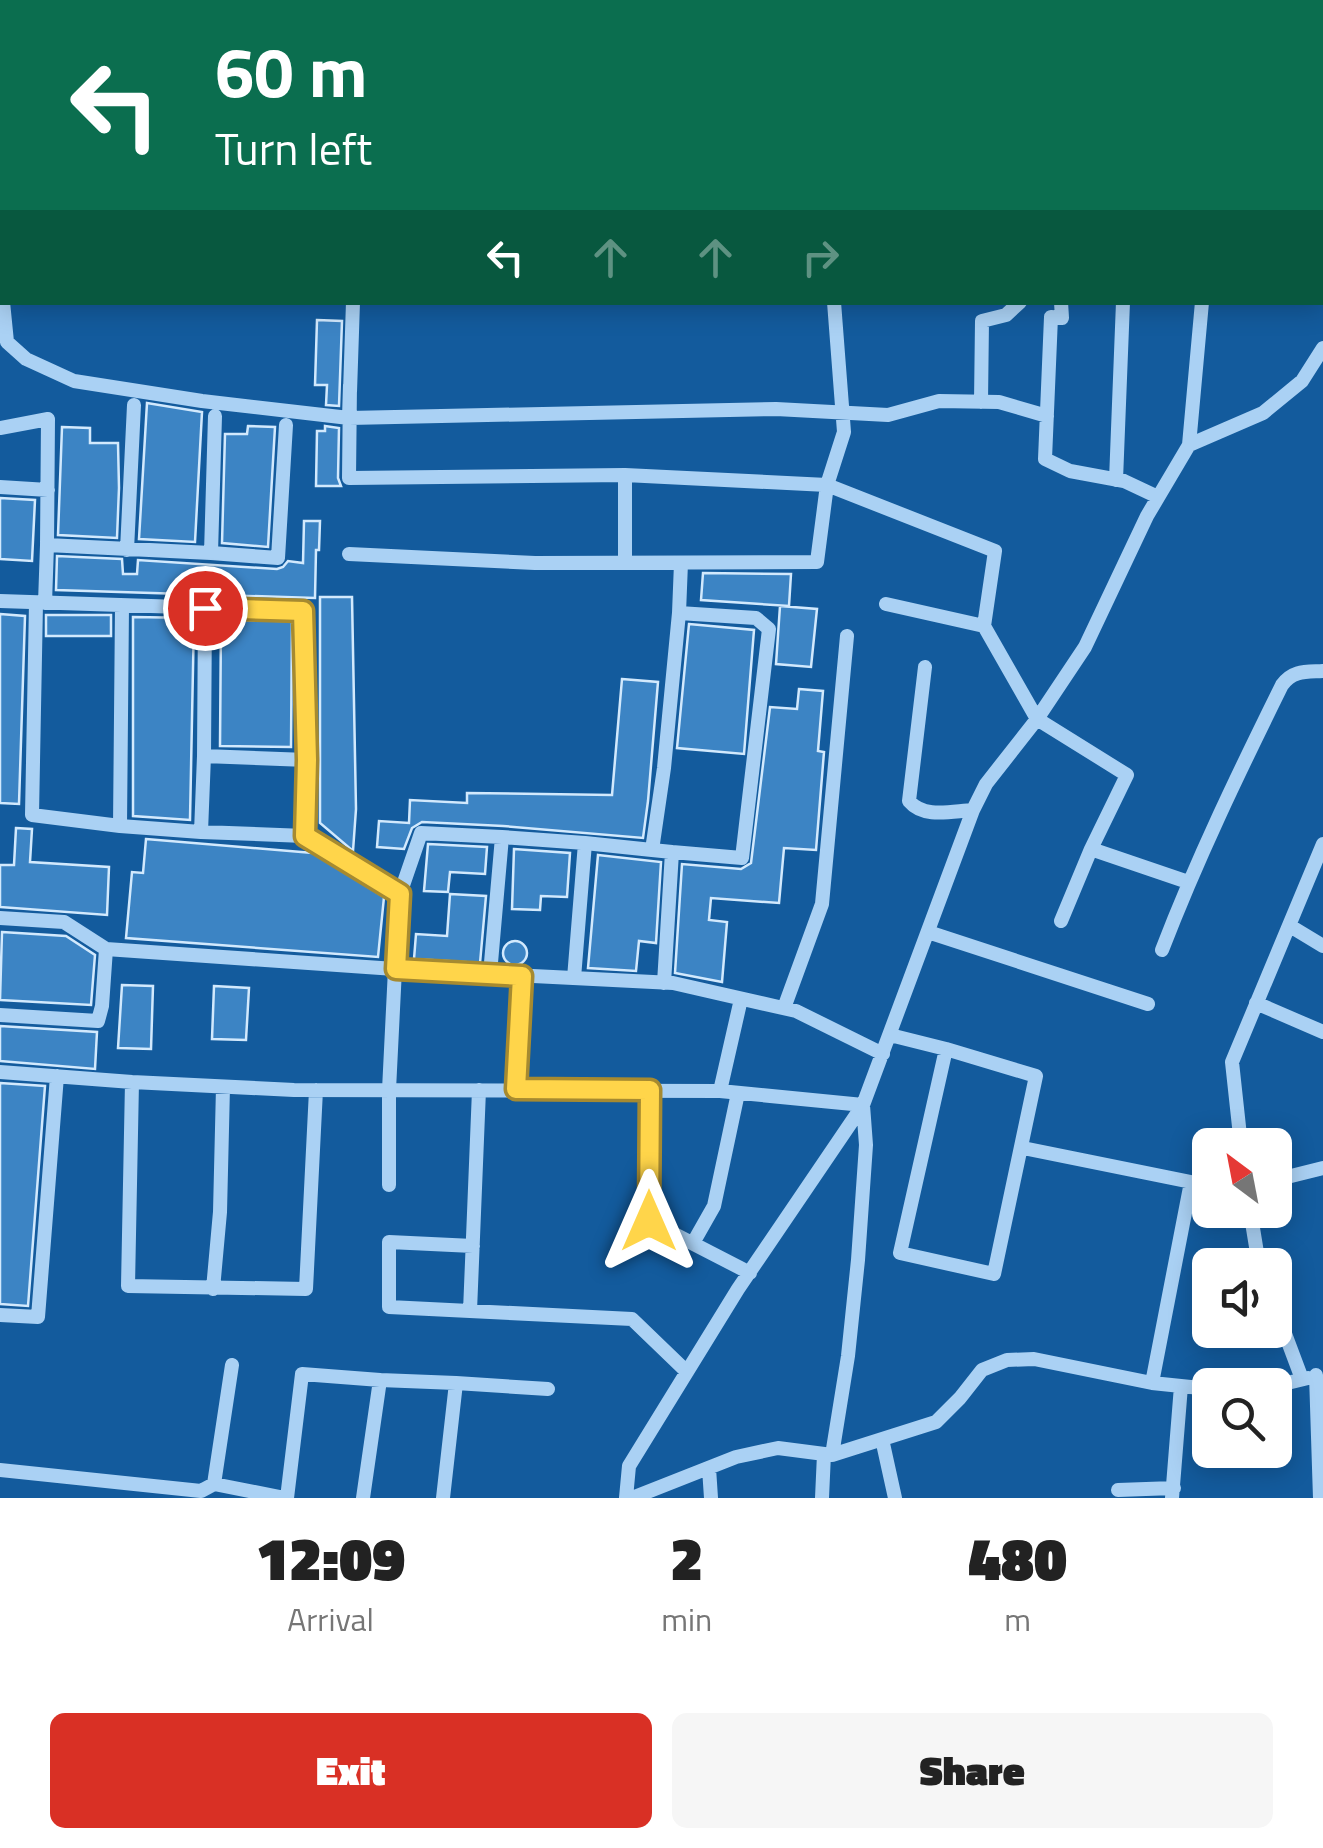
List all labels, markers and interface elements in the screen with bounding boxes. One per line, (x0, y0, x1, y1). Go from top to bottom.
text: 60 m (215, 18, 368, 124)
icon: left (50, 40, 180, 170)
text: Turn left (215, 114, 372, 182)
icon: left (478, 230, 533, 285)
icon: ahead (583, 230, 638, 285)
icon: ahead (688, 230, 743, 285)
icon: right (793, 230, 848, 285)
pin (163, 566, 248, 651)
icon: arrive (178, 581, 233, 636)
north arrow (1192, 1128, 1292, 1228)
map controls (1192, 1128, 1292, 1468)
position arrow (597, 1169, 701, 1273)
button: sound (1192, 1248, 1292, 1348)
button: search (1192, 1368, 1292, 1468)
text: 12:09 (256, 1512, 405, 1603)
text: 2 (670, 1512, 703, 1603)
text: 480 (968, 1512, 1067, 1603)
text: Arrival (287, 1595, 374, 1643)
text: min (661, 1595, 712, 1643)
text: m (1004, 1595, 1031, 1643)
button: Exit (50, 1713, 652, 1828)
button: Share (672, 1713, 1273, 1828)

